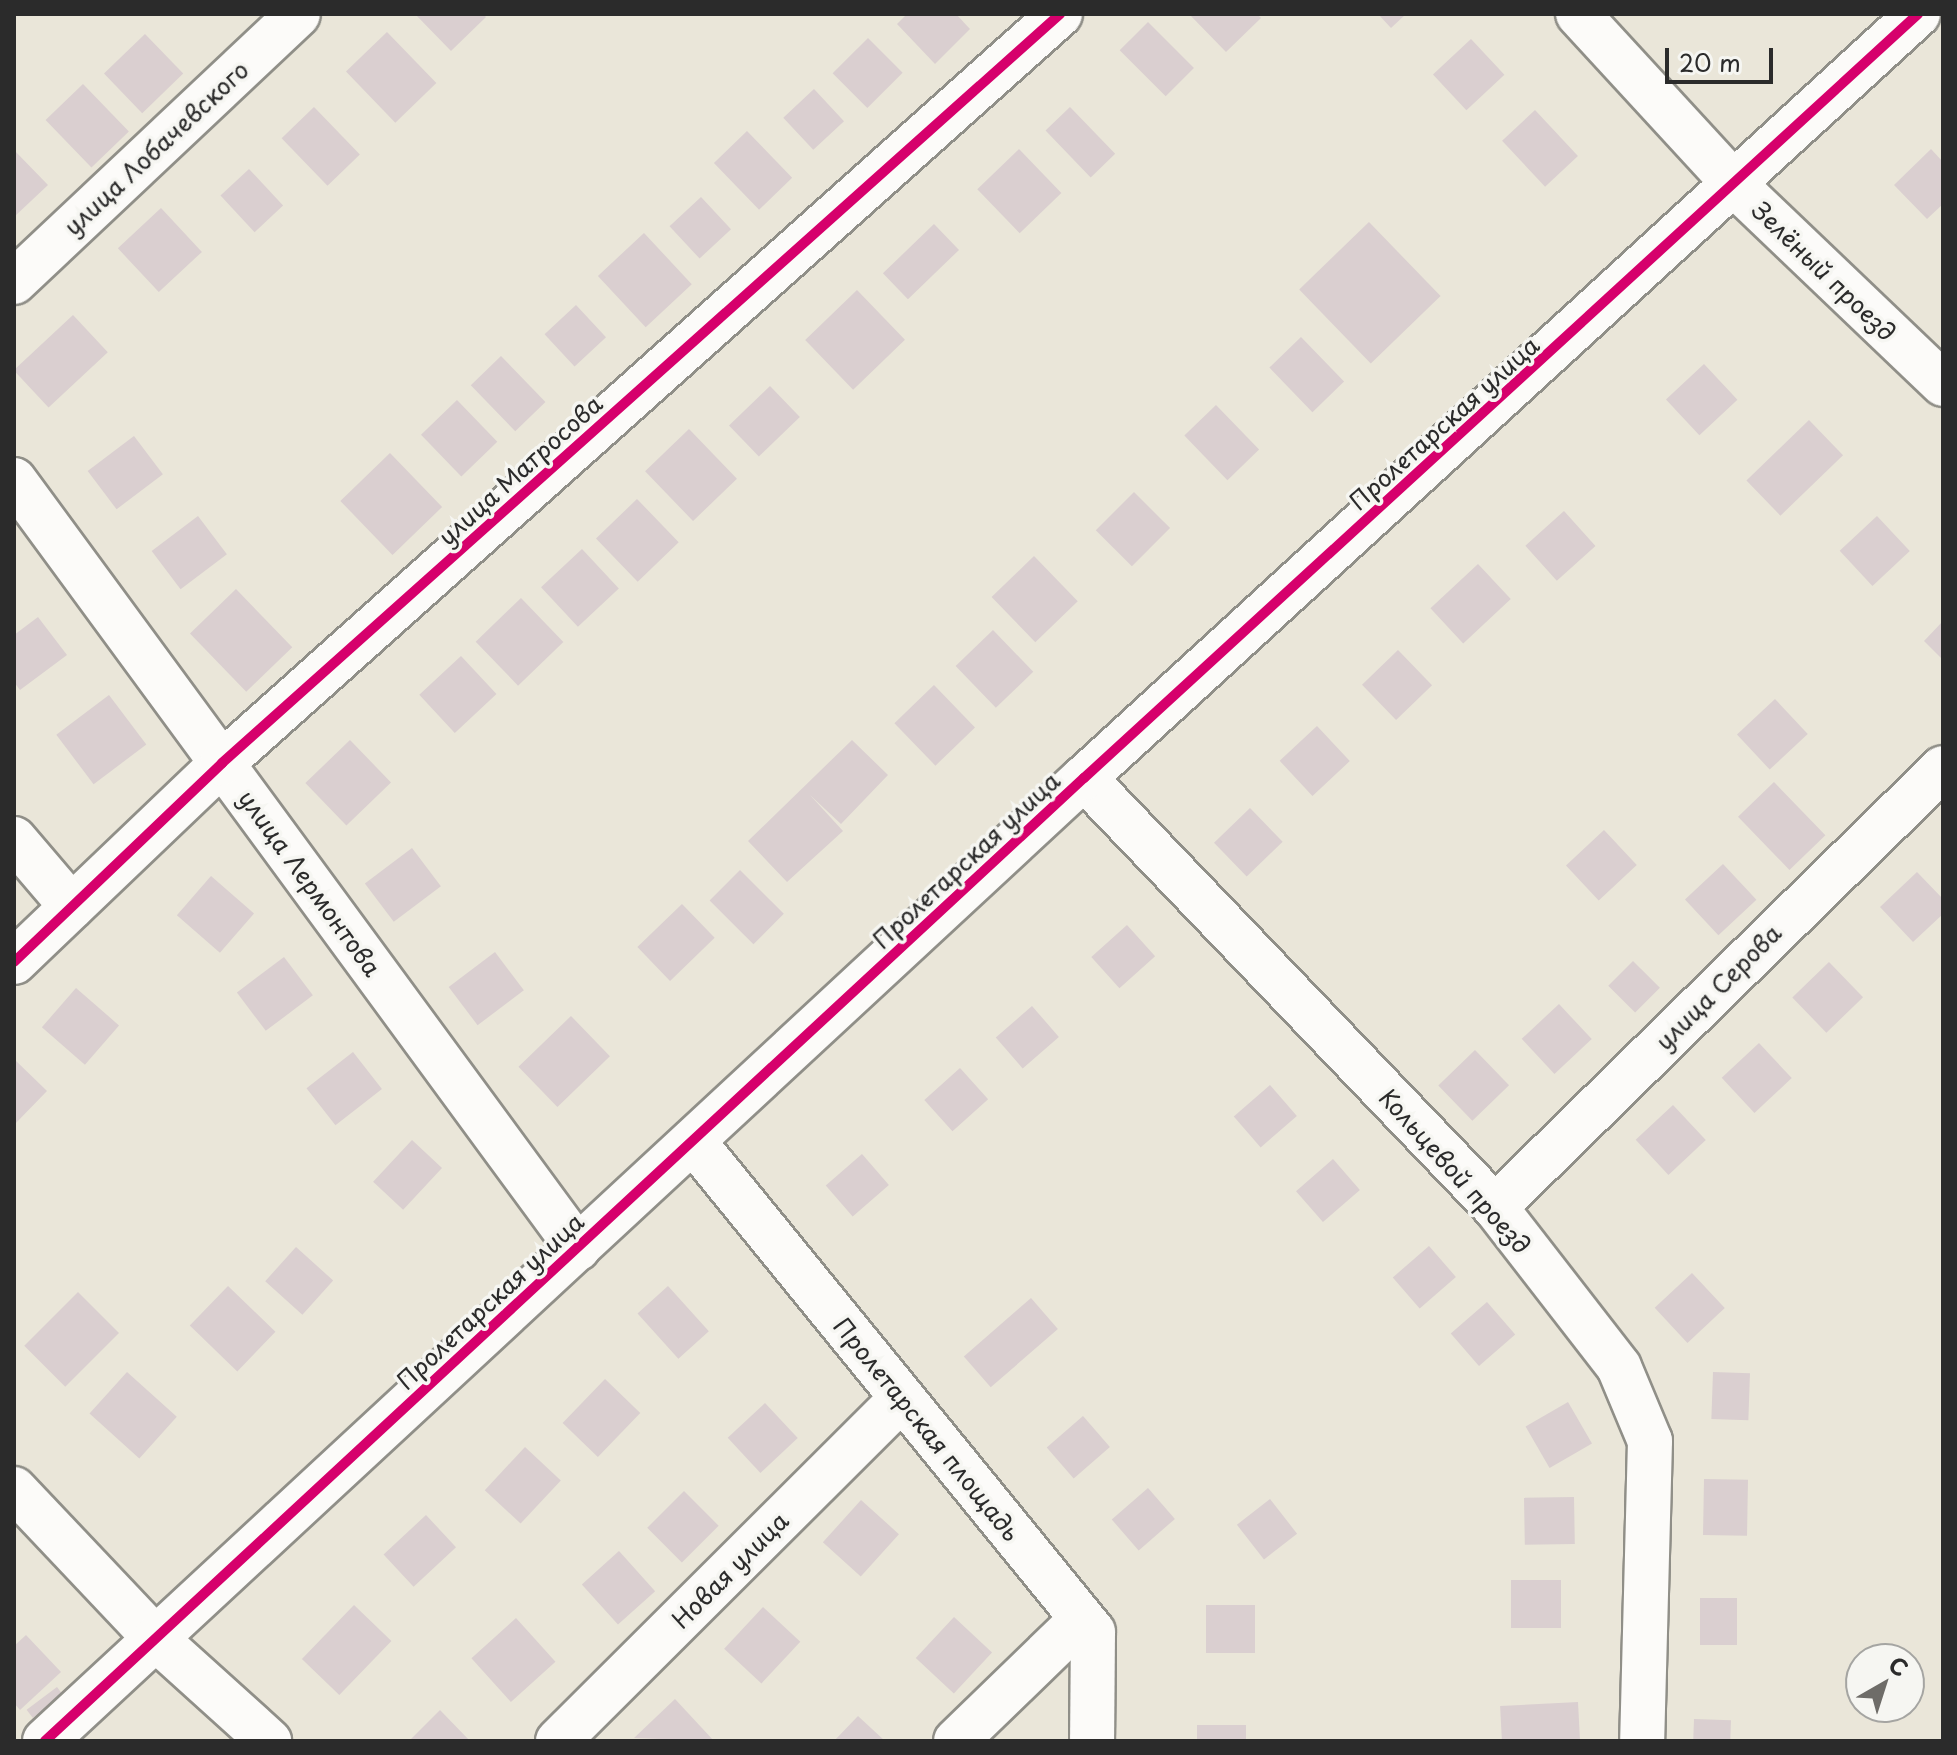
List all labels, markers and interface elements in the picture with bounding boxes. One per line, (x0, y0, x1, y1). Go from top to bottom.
scale bar (1669, 32, 1777, 82)
text: 20 m (1679, 44, 1741, 80)
street label: улица Лобачевского (57, 55, 255, 241)
street label: Зелёный проезд (1746, 195, 1902, 347)
street label: Пролетарская улица (1343, 330, 1545, 516)
street label: улица Матросова (432, 389, 608, 551)
street label: Пролетарская улица (866, 765, 1066, 955)
street label: улица Лермонтова (232, 784, 388, 982)
street label: улица Серова (1649, 918, 1787, 1056)
street label: Кольцевой проезд (1373, 1083, 1537, 1259)
street label: Пролетарская улица (390, 1206, 590, 1396)
street label: Пролетарская площадь (828, 1311, 1026, 1547)
street label: Новая улица (666, 1506, 794, 1634)
north arrow (1845, 1643, 1925, 1723)
text: С (1882, 1647, 1916, 1684)

